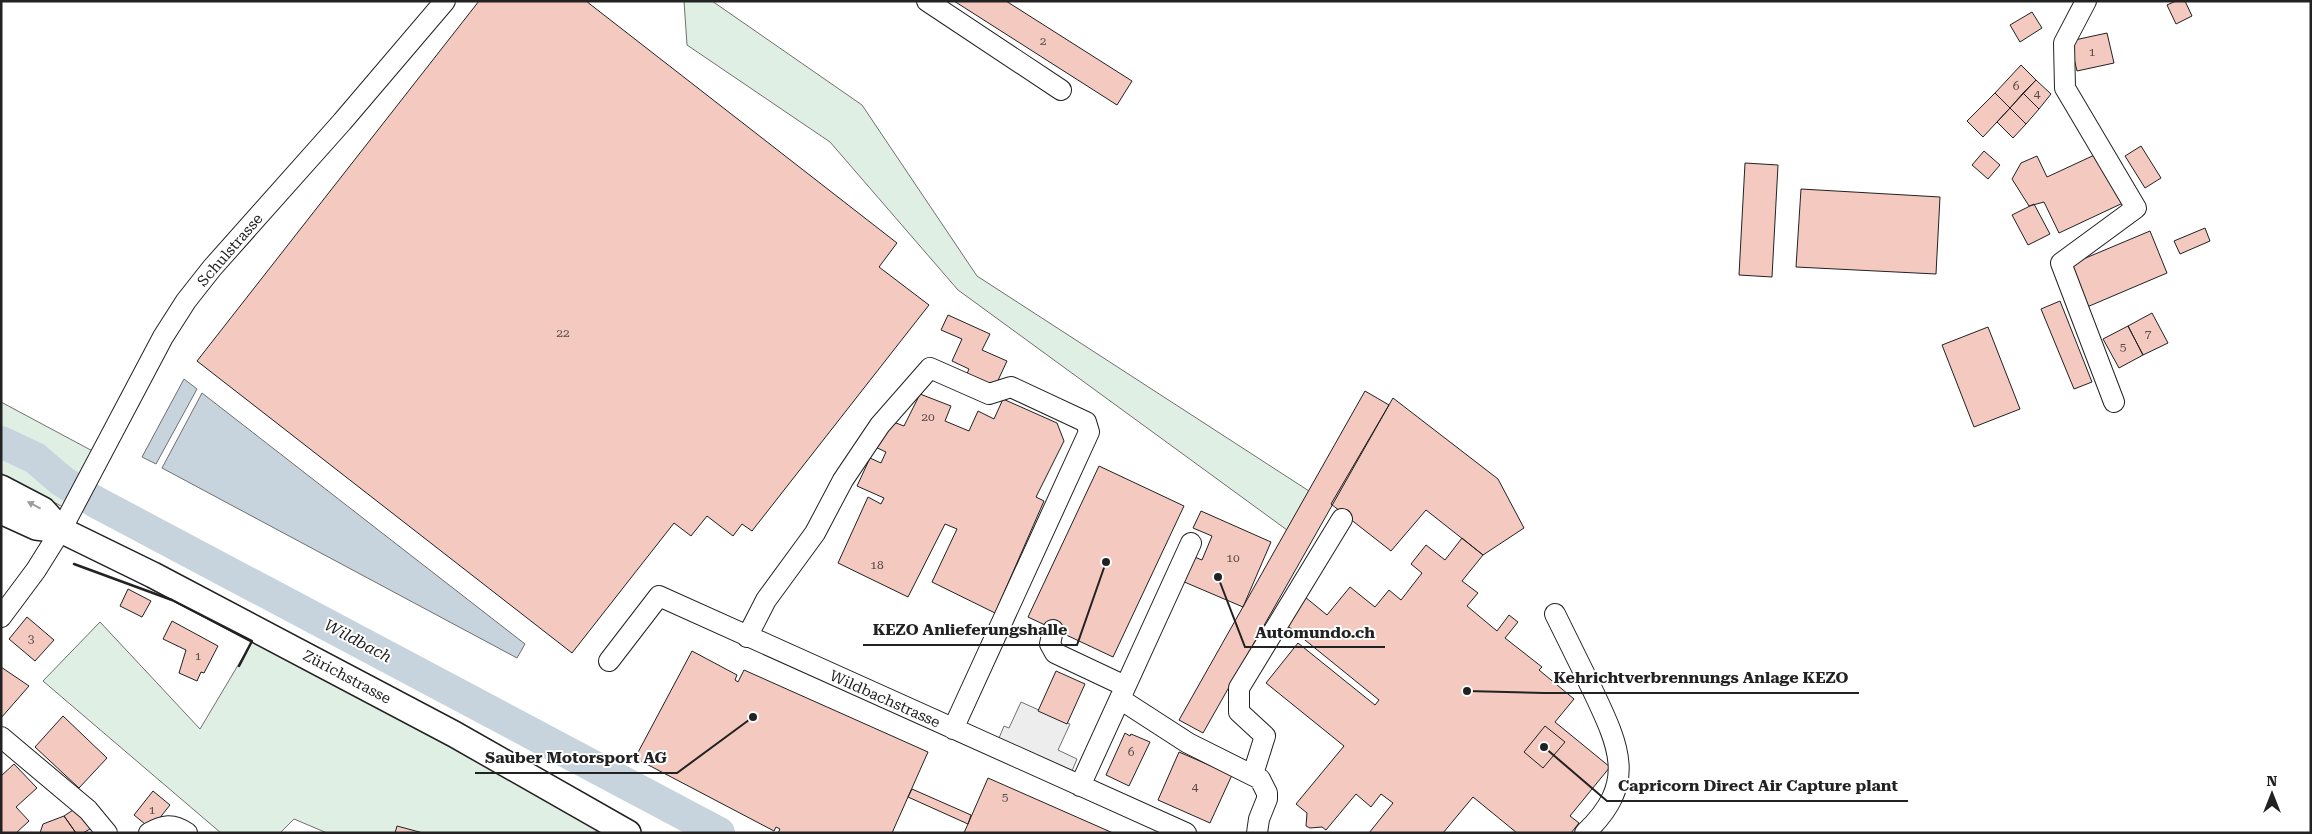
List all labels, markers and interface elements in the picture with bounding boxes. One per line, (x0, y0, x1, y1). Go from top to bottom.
house number: 2 (1040, 34, 1047, 48)
house number: 1 (2089, 45, 2096, 59)
house number: 6 (2013, 79, 2020, 93)
house number: 4 (2034, 87, 2041, 101)
street label: Schulstrasse (193, 210, 267, 290)
house number: 22 (556, 326, 570, 340)
house number: 7 (2145, 327, 2152, 341)
house number: 5 (2120, 340, 2127, 354)
house number: 20 (921, 410, 935, 424)
one-way arrow (26, 501, 41, 509)
house number: 10 (1226, 551, 1240, 565)
house number: 18 (870, 558, 884, 572)
callout: KEZO Anlieferungshalle (863, 614, 1077, 645)
water label: Wildbach (321, 615, 395, 667)
callout: Automundo.ch (1245, 616, 1385, 647)
text: KEZO Anlieferungshalle (873, 620, 1067, 639)
text: Automundo.ch (1255, 623, 1375, 642)
house number: 3 (28, 632, 35, 646)
street label: Zürichstrasse (300, 646, 394, 708)
house number: 1 (195, 649, 202, 663)
callout: Kehrichtverbrennungs Anlage KEZO (1544, 662, 1859, 693)
street label: Wildbachstrasse (827, 667, 943, 731)
text: Kehrichtverbrennungs Anlage KEZO (1553, 668, 1849, 687)
callout: Sauber Motorsport AG (475, 742, 677, 773)
house number: 6 (1128, 745, 1135, 759)
text: Sauber Motorsport AG (485, 748, 668, 767)
north arrow (2247, 769, 2297, 819)
callout: Capricorn Direct Air Capture plant (1607, 770, 1908, 801)
text: N (2267, 773, 2278, 789)
text: Capricorn Direct Air Capture plant (1618, 776, 1899, 795)
house number: 4 (1192, 780, 1199, 794)
house number: 5 (1002, 790, 1009, 804)
house number: 1 (149, 803, 156, 817)

